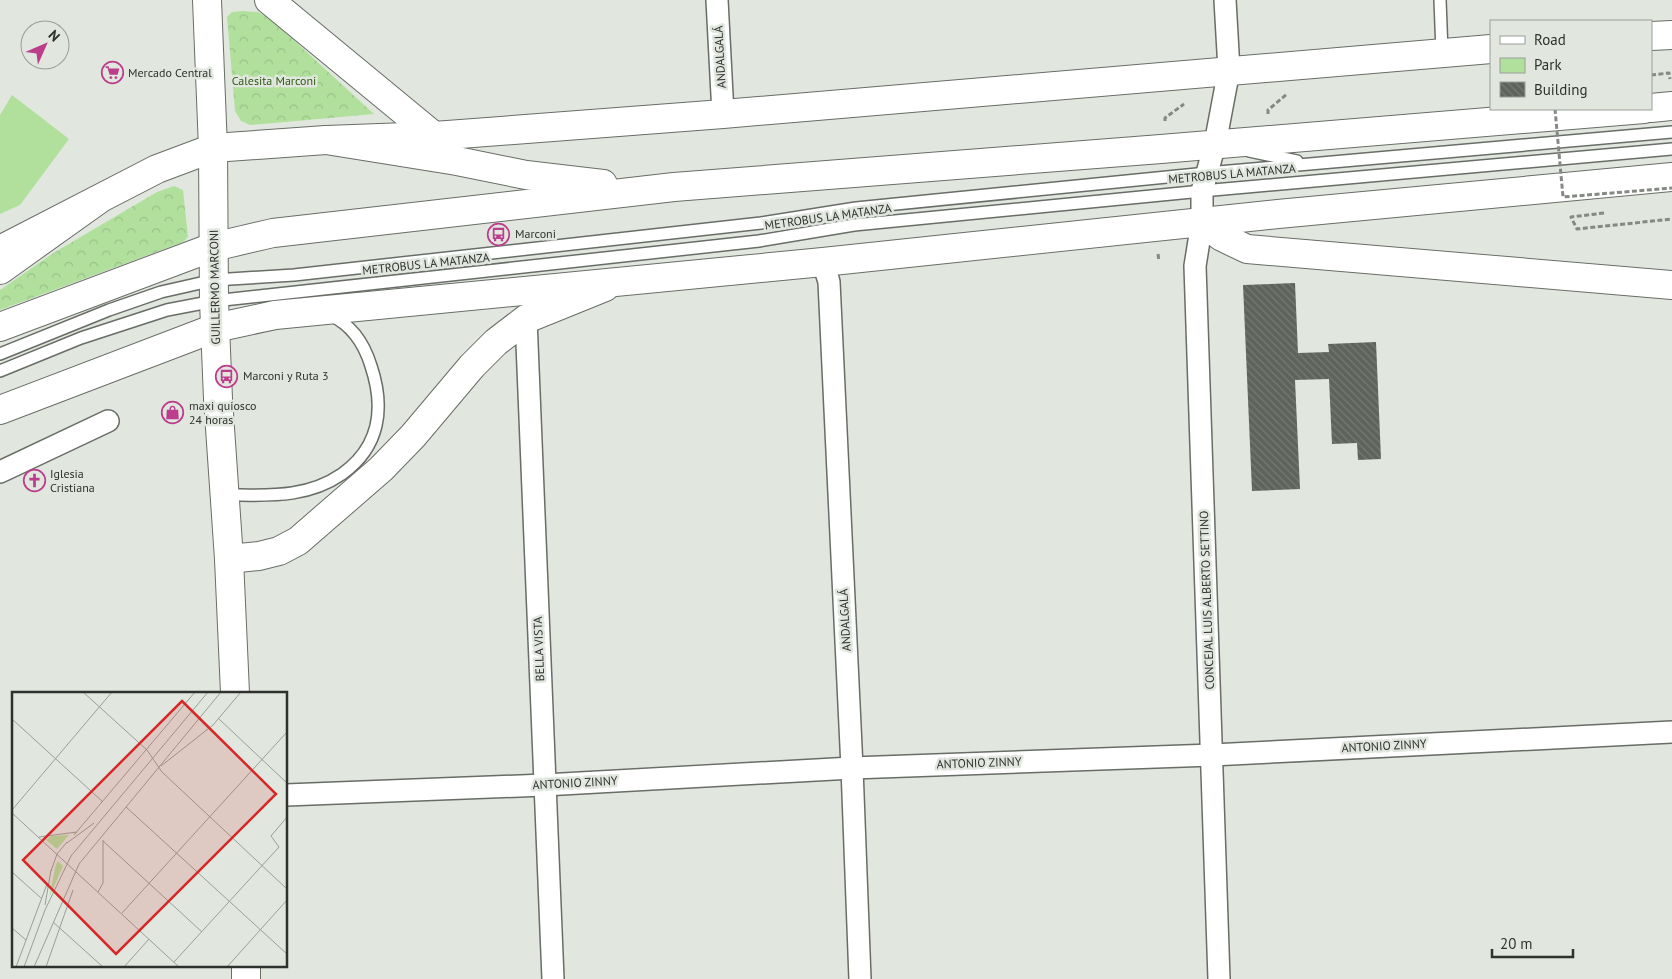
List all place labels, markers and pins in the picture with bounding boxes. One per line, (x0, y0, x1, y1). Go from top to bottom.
supermarket icon: Mercado Central (100, 61, 124, 85)
place label: Mercado Central (128, 65, 212, 80)
bus stop icon: Marconi (487, 222, 511, 246)
place label: Marconi (515, 226, 556, 241)
bus stop icon: Marconi y Ruta 3 (215, 364, 239, 388)
place label: Marconi y Ruta 3 (243, 368, 329, 383)
place label: maxi quiosco 24 horas (189, 398, 256, 427)
shop icon: maxi quiosco 24 horas (161, 401, 185, 425)
place label: Iglesia Cristiana (50, 466, 95, 495)
church icon: Iglesia Cristiana (22, 469, 46, 493)

